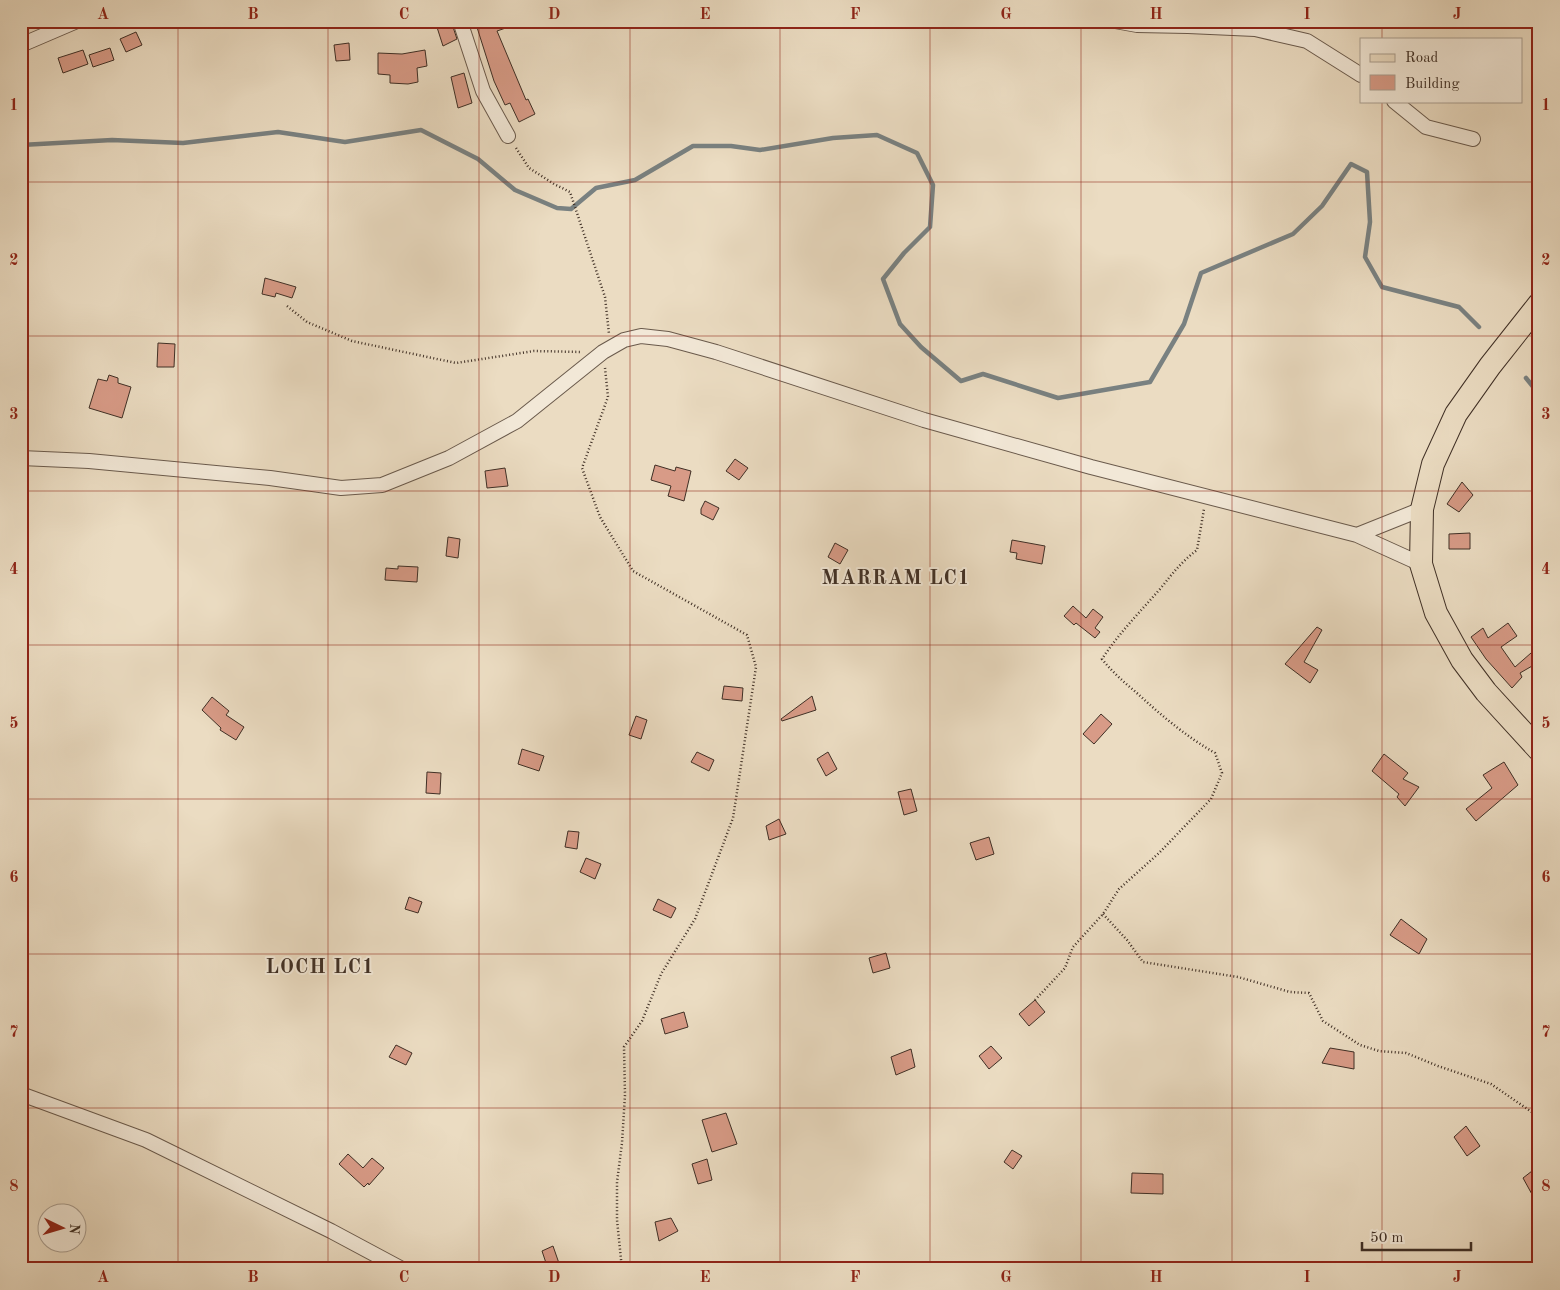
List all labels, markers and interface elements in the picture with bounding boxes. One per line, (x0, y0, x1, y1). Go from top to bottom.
text: A (97, 7, 109, 23)
text: B (247, 7, 259, 23)
text: C (399, 7, 409, 23)
text: D (548, 7, 560, 23)
text: E (699, 7, 711, 23)
text: F (850, 7, 861, 23)
text: G (1000, 7, 1012, 23)
text: H (1149, 7, 1163, 23)
text: I (1303, 7, 1311, 23)
text: J (1453, 7, 1462, 23)
legend (1360, 38, 1522, 102)
text: Road (1405, 51, 1439, 66)
text: Building (1405, 77, 1460, 92)
text: 1 (9, 98, 19, 114)
text: 1 (1541, 98, 1551, 114)
text: 2 (9, 253, 19, 269)
text: 2 (1541, 253, 1551, 269)
text: 3 (9, 407, 19, 423)
text: 3 (1541, 407, 1551, 423)
text: 4 (9, 562, 19, 578)
text: 4 (1541, 562, 1551, 578)
district label: MARRAM LC1 (822, 569, 970, 589)
text: 5 (9, 716, 19, 732)
text: 5 (1541, 716, 1551, 732)
text: 6 (9, 870, 19, 886)
text: 6 (1541, 870, 1551, 886)
district label: LOCH LC1 (265, 958, 375, 978)
text: 7 (9, 1025, 19, 1041)
text: 7 (1541, 1025, 1551, 1041)
text: 8 (9, 1179, 19, 1195)
text: 8 (1541, 1179, 1551, 1195)
north arrow (38, 1202, 88, 1252)
scale bar (1362, 1220, 1471, 1252)
text: N (66, 1223, 81, 1235)
text: 50 m (1370, 1231, 1404, 1246)
text: A (97, 1270, 109, 1286)
text: B (247, 1270, 259, 1286)
text: C (399, 1270, 409, 1286)
text: D (548, 1270, 560, 1286)
text: E (699, 1270, 711, 1286)
text: F (850, 1270, 861, 1286)
text: G (1000, 1270, 1012, 1286)
text: H (1149, 1270, 1163, 1286)
text: I (1303, 1270, 1311, 1286)
text: J (1453, 1270, 1462, 1286)

